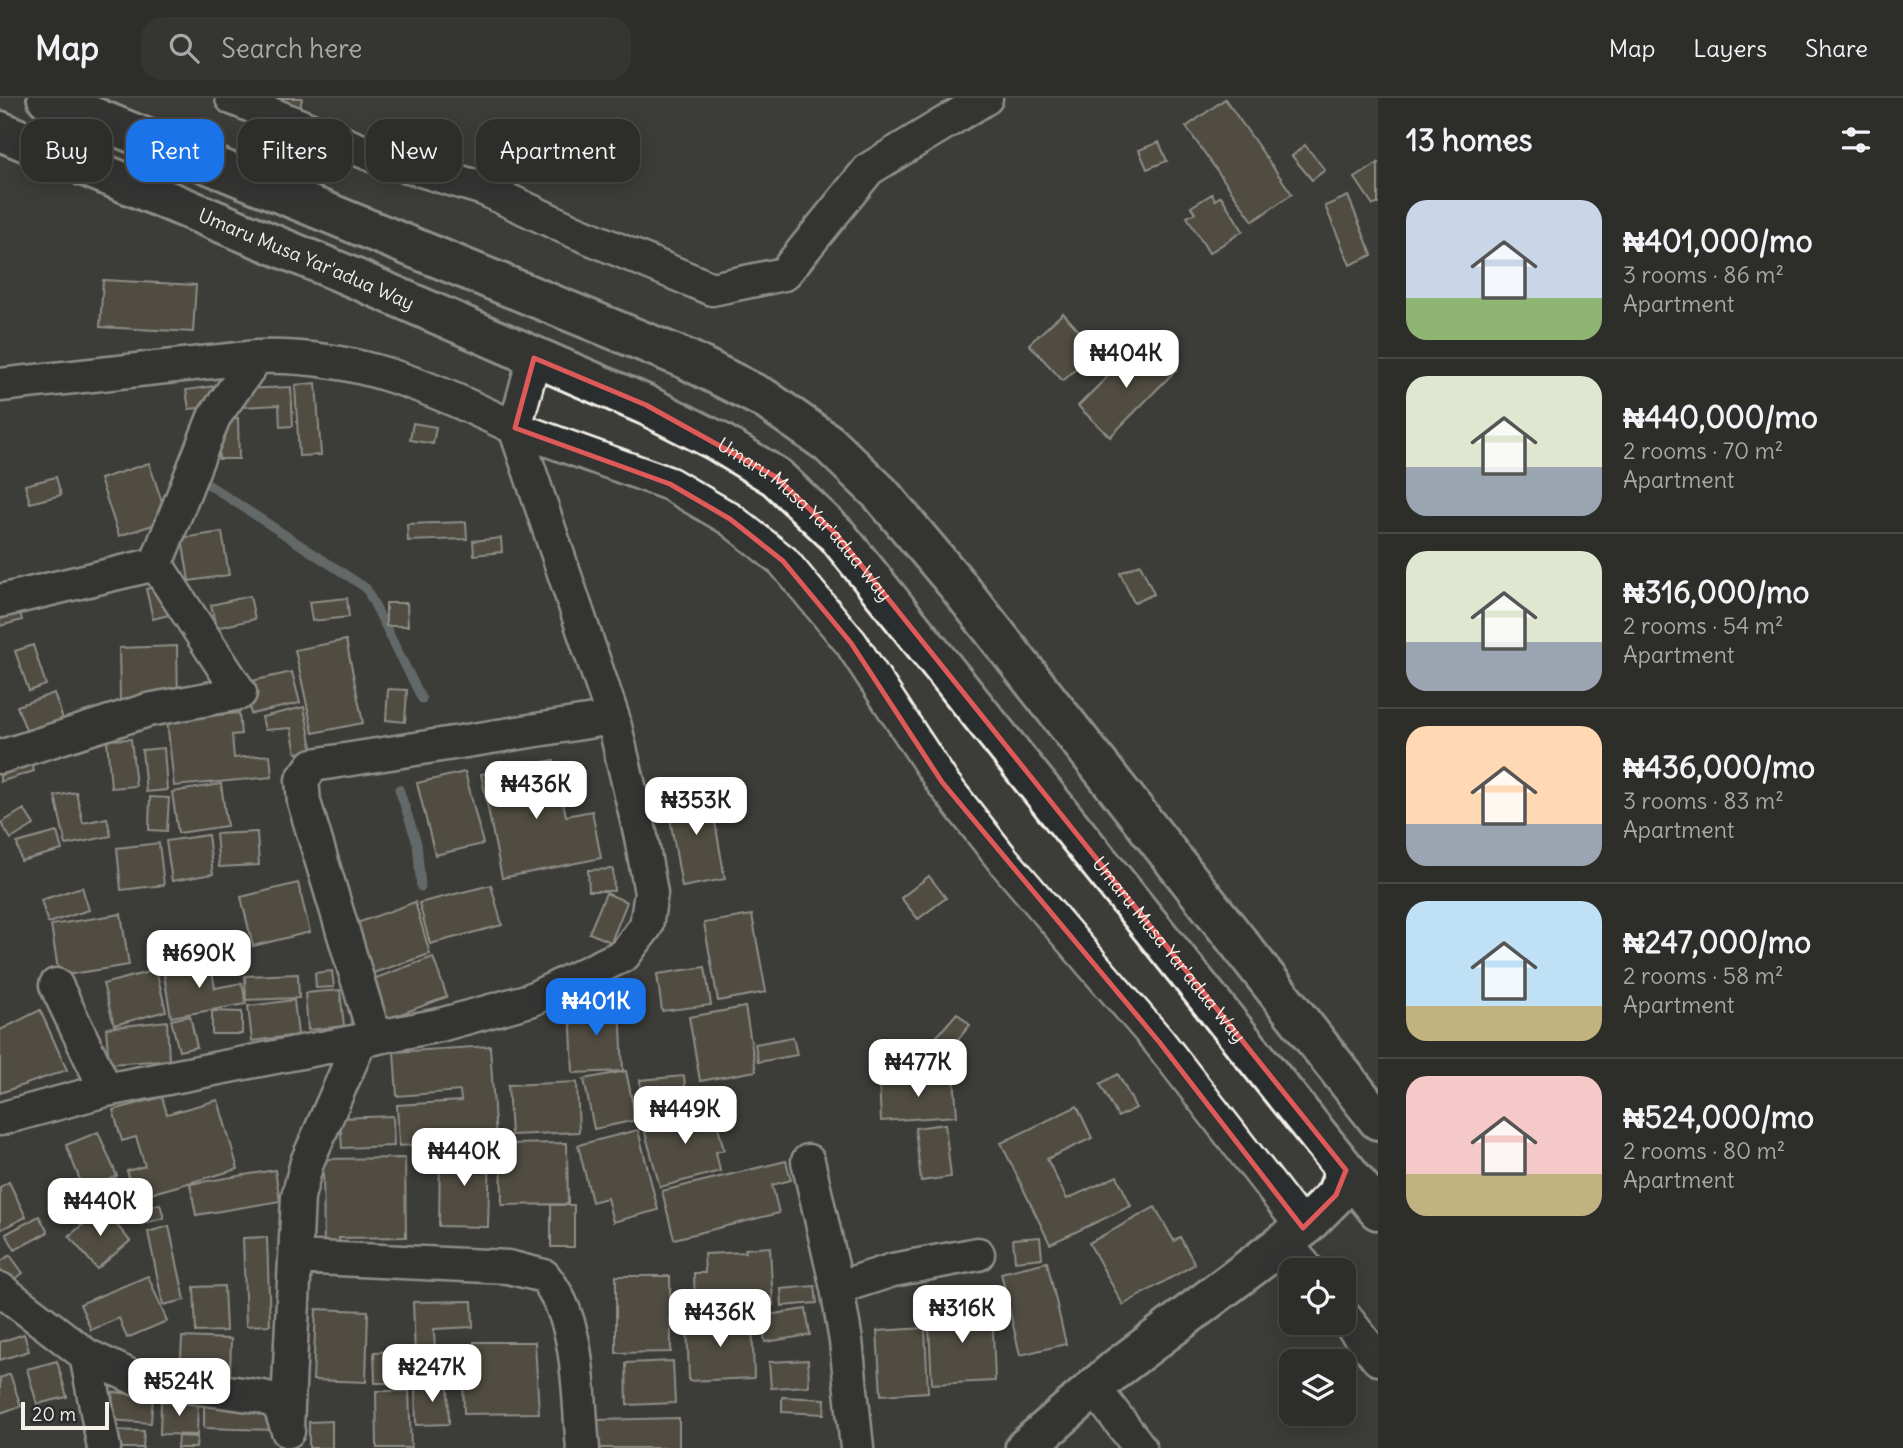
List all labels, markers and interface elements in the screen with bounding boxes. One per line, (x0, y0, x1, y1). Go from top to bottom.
search box (141, 17, 631, 80)
text: Map (35, 27, 99, 69)
icon: search (165, 29, 203, 67)
text: Search here (221, 32, 362, 65)
text: Map (1609, 33, 1655, 63)
text: Layers (1693, 33, 1767, 63)
text: Share (1805, 33, 1868, 63)
chip: Buy (21, 119, 112, 182)
chip: Rent (126, 119, 224, 182)
chip: Filters (238, 119, 352, 182)
chip: New (366, 119, 462, 182)
chip: Apartment (476, 119, 640, 182)
text: 13 homes (1406, 121, 1532, 159)
icon: filters (1837, 121, 1875, 159)
street label: Umaru Musa Yar'adua Way (195, 203, 418, 315)
text: ₦401,000/mo (1623, 222, 1813, 260)
icon: home (1462, 228, 1546, 312)
text: 3 rooms · 86 m² (1623, 260, 1784, 289)
text: Apartment (1623, 289, 1735, 318)
pin: ₦404K (1077, 330, 1175, 390)
text: ₦404K (1090, 338, 1162, 367)
text: ₦440,000/mo (1623, 398, 1818, 436)
icon: home (1462, 404, 1546, 488)
street label: Umaru Musa Yar'adua Way (713, 432, 897, 606)
text: 2 rooms · 70 m² (1623, 436, 1783, 465)
text: Apartment (1623, 465, 1735, 494)
text: ₦316,000/mo (1623, 573, 1809, 611)
icon: home (1462, 579, 1546, 663)
text: 2 rooms · 54 m² (1623, 611, 1784, 640)
text: Apartment (1623, 640, 1735, 669)
text: ₦436,000/mo (1623, 748, 1815, 786)
icon: home (1462, 754, 1546, 838)
pin: ₦436K (487, 762, 585, 821)
text: ₦436K (501, 769, 571, 798)
pin: ₦353K (647, 778, 745, 837)
text: ₦353K (661, 785, 731, 814)
text: 3 rooms · 83 m² (1623, 786, 1784, 815)
text: Apartment (1623, 815, 1735, 844)
street label: Umaru Musa Yar'adua Way (1087, 852, 1251, 1048)
text: ₦247,000/mo (1623, 923, 1811, 961)
icon: home (1462, 929, 1546, 1013)
pin: ₦690K (150, 930, 248, 990)
text: ₦690K (163, 938, 235, 967)
text: 2 rooms · 58 m² (1623, 961, 1784, 990)
pin: ₦401K (547, 978, 645, 1038)
text: ₦401K (562, 986, 630, 1015)
text: Apartment (1623, 990, 1735, 1019)
pin: ₦477K (869, 1040, 967, 1099)
text: ₦477K (885, 1047, 951, 1076)
pin: ₦449K (636, 1086, 734, 1146)
text: ₦449K (650, 1094, 720, 1123)
text: ₦524,000/mo (1623, 1098, 1814, 1136)
icon: home (1462, 1104, 1546, 1188)
pin: ₦440K (415, 1128, 513, 1188)
text: ₦440K (428, 1136, 500, 1165)
text: 2 rooms · 80 m² (1623, 1136, 1785, 1165)
text: Apartment (1623, 1165, 1735, 1194)
pin: ₦440K (51, 1178, 149, 1238)
text: ₦440K (64, 1186, 136, 1215)
map controls (1279, 1258, 1356, 1426)
button: locate (1279, 1258, 1356, 1335)
pin: ₦316K (913, 1286, 1011, 1345)
pin: ₦436K (671, 1290, 769, 1349)
text: ₦316K (929, 1293, 995, 1322)
text: ₦436K (685, 1297, 755, 1326)
pin: ₦247K (383, 1344, 481, 1404)
button: layers (1279, 1349, 1356, 1426)
text: ₦247K (398, 1352, 466, 1381)
pin: ₦524K (130, 1358, 228, 1418)
text: ₦524K (144, 1366, 214, 1395)
scale bar (21, 1399, 108, 1431)
text: 20 m (32, 1402, 76, 1426)

